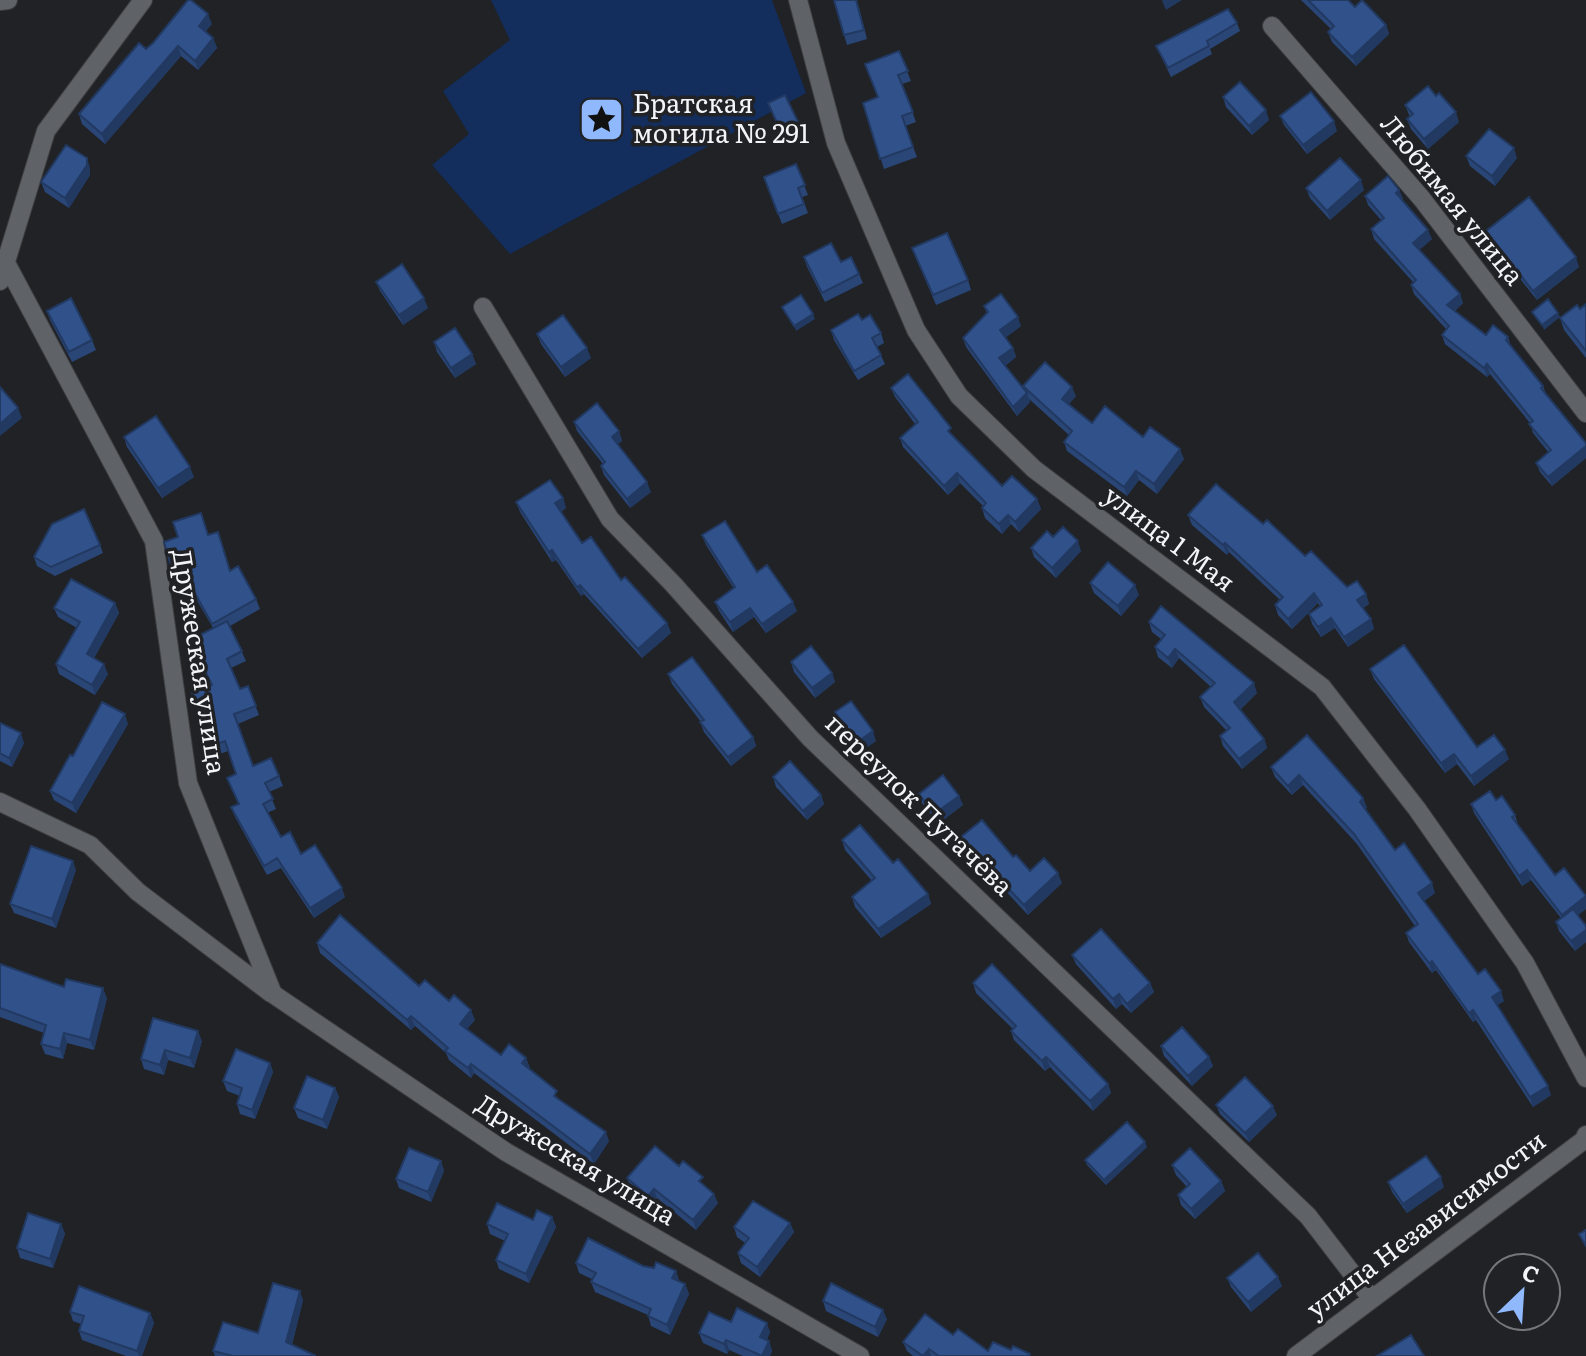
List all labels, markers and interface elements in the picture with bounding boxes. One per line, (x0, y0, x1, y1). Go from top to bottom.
place label: Братская могила № 291 (633, 82, 810, 151)
place icon: Братская могила № 291 (578, 95, 626, 143)
street label: Любимая улица (1373, 105, 1535, 292)
street label: улица 1 Мая (1096, 474, 1245, 600)
street label: Дружеская улица (164, 546, 239, 777)
street label: переулок Пугачёва (818, 703, 1024, 903)
street label: Дружеская улица (470, 1083, 685, 1233)
street label: улица Независимости (1296, 1120, 1553, 1326)
north arrow (1482, 1252, 1562, 1332)
text: С (1517, 1254, 1545, 1291)

